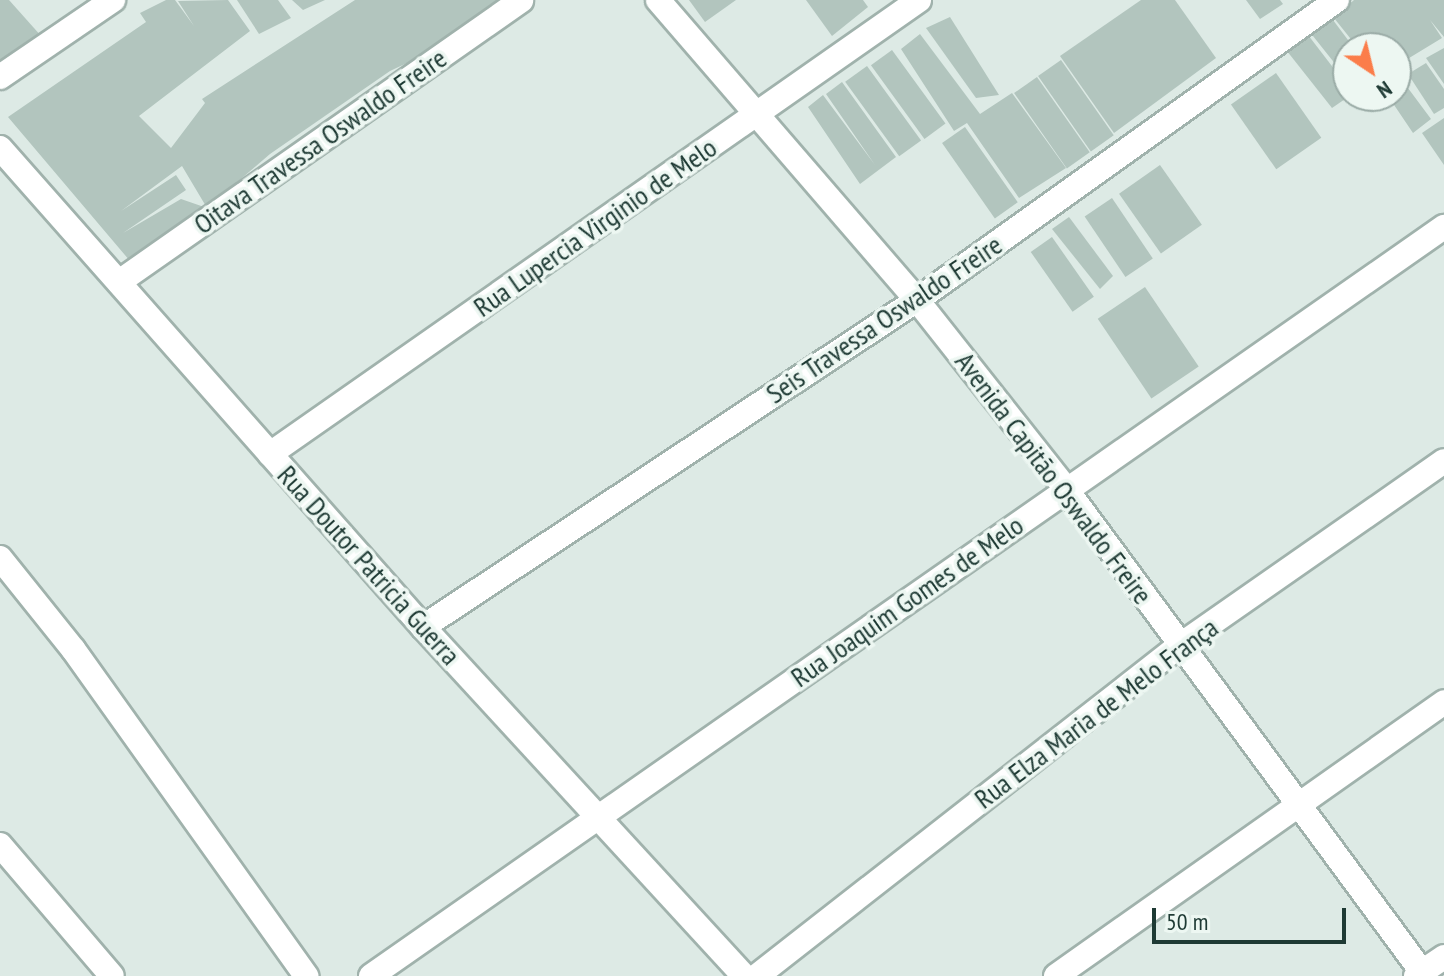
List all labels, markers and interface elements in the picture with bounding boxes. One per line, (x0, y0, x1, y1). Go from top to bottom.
north arrow (1332, 32, 1412, 112)
street label: Oitava Travessa Oswaldo Freire (187, 41, 453, 241)
text: N (1372, 75, 1398, 105)
street label: Rua Lupercia Virginio de Melo (467, 130, 723, 324)
street label: Seis Travessa Oswaldo Freire (759, 227, 1009, 411)
street label: Avenida Capitão Oswaldo Freire (948, 345, 1160, 611)
street label: Rua Doutor Patricia Guerra (271, 458, 467, 672)
street label: Rua Joaquim Gomes de Melo (784, 508, 1030, 694)
street label: Rua Elza Maria de Melo França (968, 611, 1224, 815)
scale bar (1156, 892, 1350, 942)
text: 50 m (1166, 906, 1208, 937)

